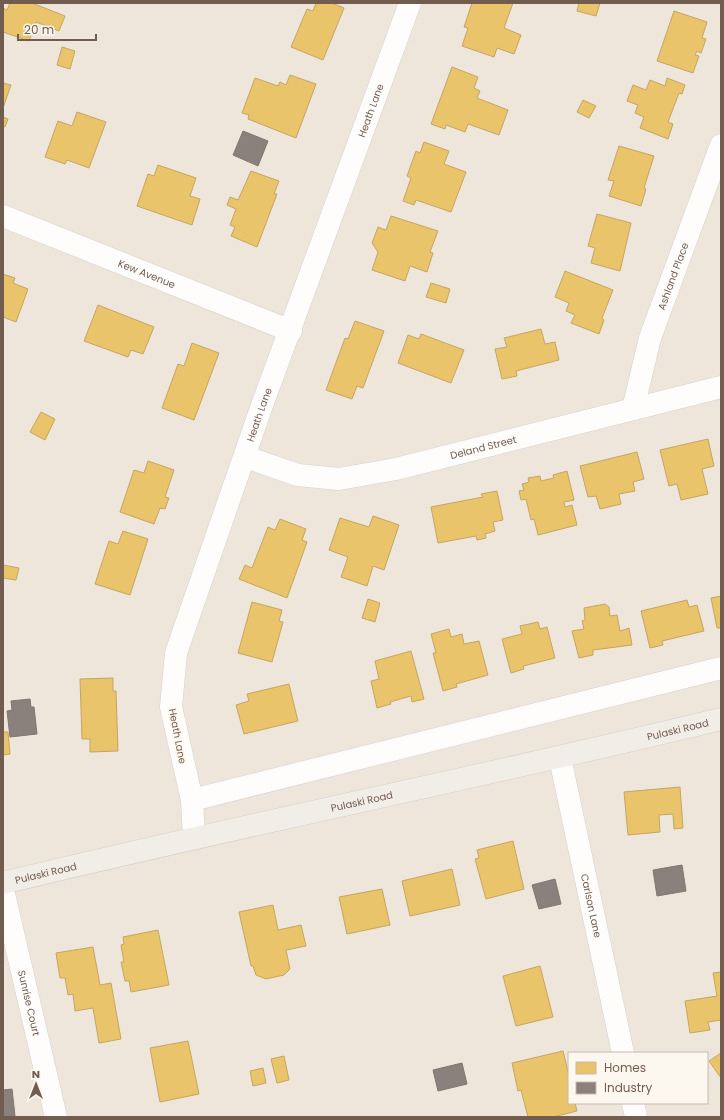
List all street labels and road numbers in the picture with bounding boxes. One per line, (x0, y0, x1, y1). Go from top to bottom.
street label: Heath Lane (354, 82, 388, 140)
street label: Ashland Place (654, 240, 693, 312)
street label: Kew Avenue (116, 256, 178, 292)
street label: Heath Lane (243, 386, 276, 444)
street label: Deland Street (449, 432, 518, 463)
street label: Heath Lane (165, 707, 190, 765)
street label: Pulaski Road (645, 715, 710, 744)
street label: Pulaski Road (329, 787, 394, 816)
street label: Pulaski Road (14, 859, 78, 888)
street label: Carlson Lane (577, 872, 605, 939)
street label: Sunrise Court (14, 969, 44, 1038)

